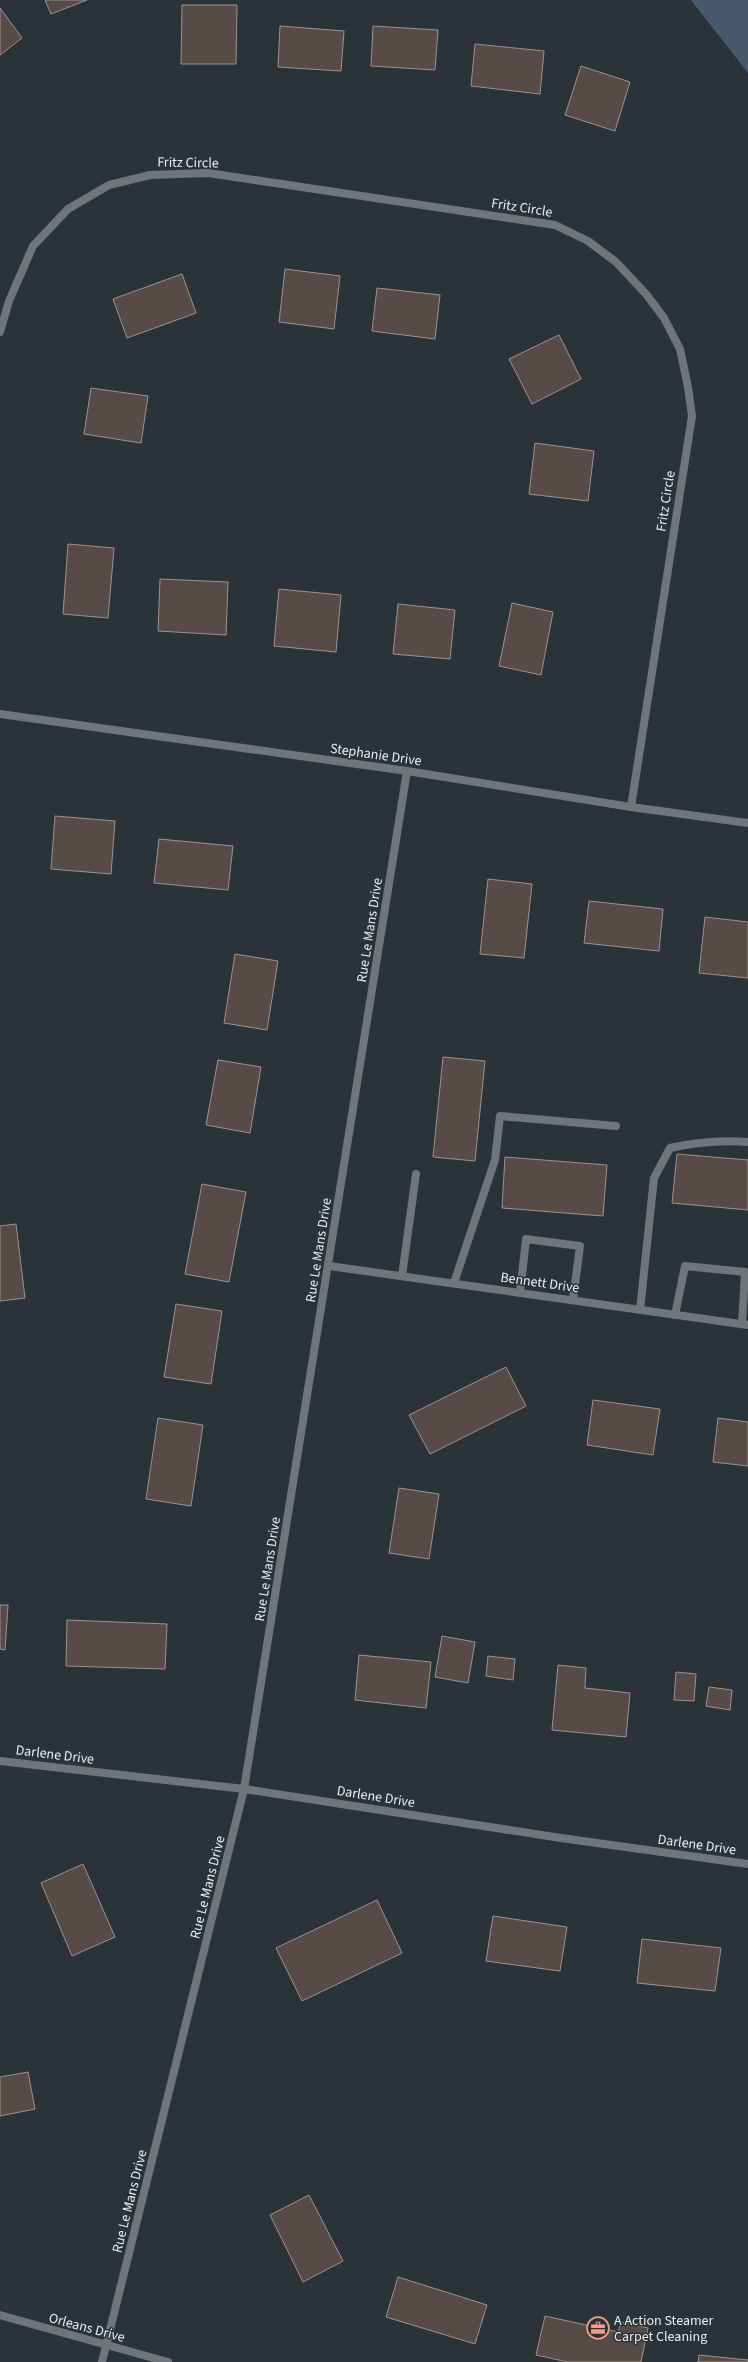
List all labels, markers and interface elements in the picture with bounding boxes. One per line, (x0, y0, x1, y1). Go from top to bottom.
street label: Fritz Circle (157, 152, 219, 174)
street label: Fritz Circle (490, 193, 554, 223)
street label: Fritz Circle (651, 469, 681, 533)
street label: Stephanie Drive (329, 739, 423, 771)
street label: Rue Le Mans Drive (352, 876, 388, 984)
street label: Rue Le Mans Drive (301, 1196, 337, 1304)
street label: Bennett Drive (499, 1268, 581, 1298)
street label: Rue Le Mans Drive (250, 1515, 286, 1623)
street label: Darlene Drive (15, 1740, 95, 1770)
street label: Darlene Drive (335, 1781, 416, 1813)
street label: Darlene Drive (656, 1830, 737, 1860)
street label: Rue Le Mans Drive (185, 1834, 230, 1941)
street label: Rue Le Mans Drive (107, 2148, 152, 2255)
street label: Orleans Drive (46, 2308, 127, 2348)
place label: A Action Steamer Carpet Cleaning (614, 2311, 714, 2347)
office icon: A Action Steamer Carpet Cleaning (585, 2315, 611, 2341)

